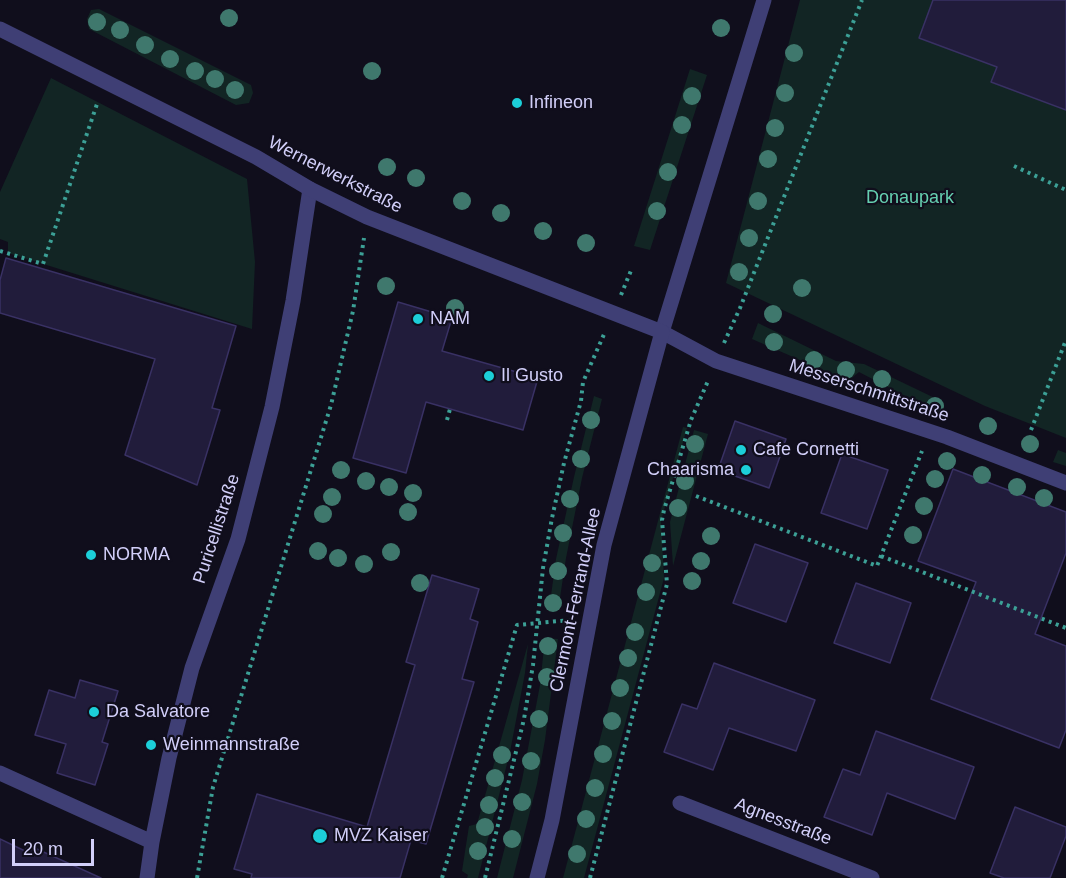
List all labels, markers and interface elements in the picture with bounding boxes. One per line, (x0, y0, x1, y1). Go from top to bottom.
place label: Infineon (529, 92, 593, 114)
marker: Infineon (510, 96, 524, 110)
street label: Wernerwerkstraße (264, 132, 406, 218)
park label: Donaupark (866, 187, 954, 209)
place label: NAM (430, 308, 470, 330)
marker: NAM (411, 312, 425, 326)
street label: Messerschmittstraße (786, 355, 952, 427)
place label: Il Gusto (501, 365, 563, 387)
marker: Il Gusto (482, 369, 496, 383)
place label: Cafe Cornetti (753, 439, 859, 461)
marker: Cafe Cornetti (734, 443, 748, 457)
place label: Chaarisma (647, 459, 734, 481)
marker: Chaarisma (739, 463, 753, 477)
street label: Puricellistraße (189, 471, 245, 587)
street label: Clermont-Ferrand-Allee (546, 506, 606, 694)
place label: NORMA (103, 544, 170, 566)
marker: NORMA (84, 548, 98, 562)
place label: Da Salvatore (106, 701, 210, 723)
marker: Da Salvatore (87, 705, 101, 719)
place label: Weinmannstraße (163, 734, 300, 756)
marker: Weinmannstraße (144, 738, 158, 752)
street label: Agnesstraße (731, 794, 835, 850)
place label: MVZ Kaiser (334, 825, 428, 847)
scale bar (15, 827, 98, 865)
marker: MVZ Kaiser (311, 827, 329, 845)
text: 20 m (23, 839, 63, 859)

